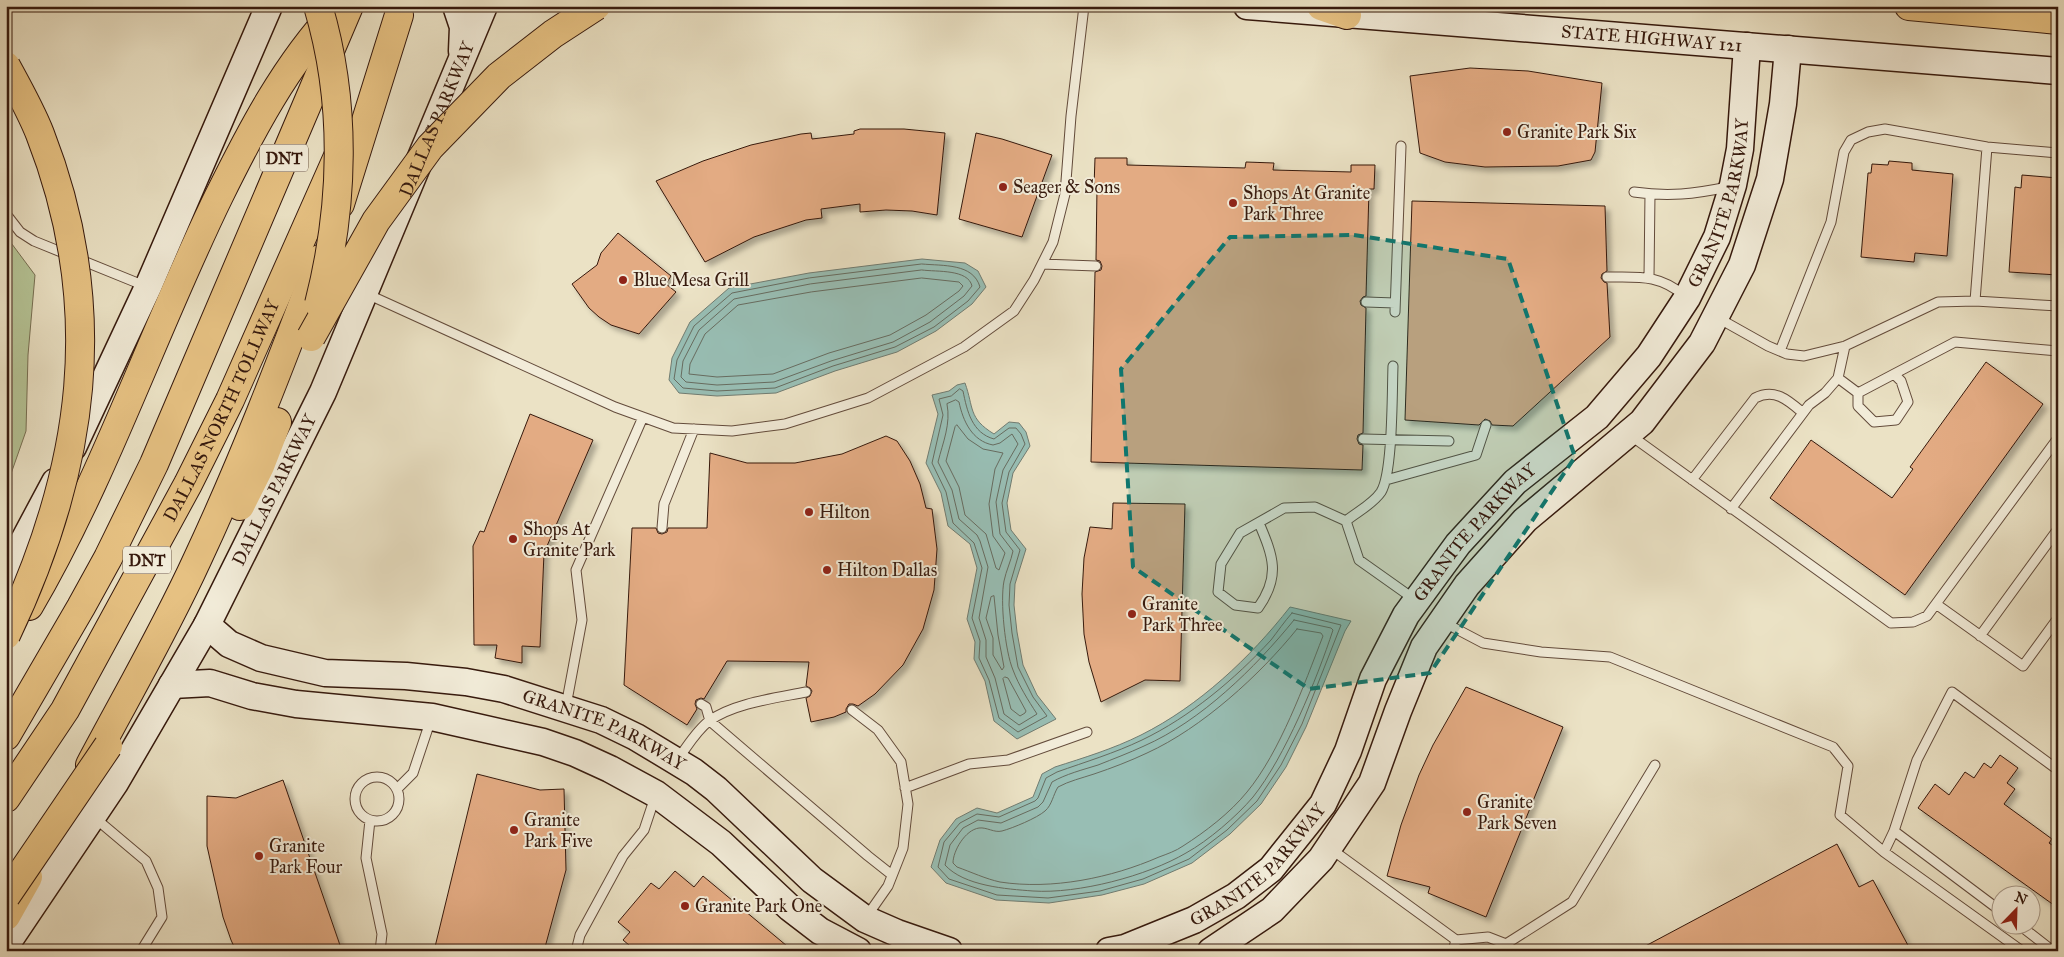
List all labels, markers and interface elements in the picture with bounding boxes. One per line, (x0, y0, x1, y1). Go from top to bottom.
street label: STATE HIGHWAY 121 (1560, 20, 1743, 57)
street label: DALLAS PARKWAY (395, 38, 479, 200)
street label: GRANITE PARKWAY (1683, 117, 1753, 291)
place label: Granite Park Six (1517, 121, 1637, 143)
marker: Granite Park Six (1501, 126, 1513, 138)
road number: DNT (260, 144, 308, 172)
place label: Seager & Sons (1013, 176, 1120, 199)
marker: Seager & Sons (997, 181, 1009, 193)
place label: Shops At Granite Park Three (1243, 182, 1370, 225)
marker: Shops At Granite Park Three (1227, 197, 1239, 209)
place label: Blue Mesa Grill (633, 269, 749, 291)
marker: Blue Mesa Grill (617, 274, 629, 286)
street label: DALLAS NORTH TOLLWAY (159, 296, 284, 525)
street label: DALLAS PARKWAY (227, 410, 321, 569)
street label: GRANITE PARKWAY (1409, 458, 1541, 606)
place label: Hilton (819, 501, 870, 523)
marker: Hilton (803, 506, 815, 518)
place label: Shops At Granite Park (523, 518, 616, 561)
marker: Shops At Granite Park (507, 533, 519, 545)
road number: DNT (123, 546, 171, 574)
place label: Hilton Dallas (837, 559, 937, 581)
marker: Hilton Dallas (821, 564, 833, 576)
place label: Granite Park Three (1142, 593, 1222, 636)
marker: Granite Park Three (1126, 608, 1138, 620)
street label: GRANITE PARKWAY (520, 685, 690, 776)
place label: Granite Park Seven (1477, 791, 1557, 834)
street label: GRANITE PARKWAY (1186, 798, 1331, 931)
marker: Granite Park Seven (1461, 806, 1473, 818)
place label: Granite Park Five (524, 809, 593, 852)
marker: Granite Park Five (508, 824, 520, 836)
place label: Granite Park Four (269, 835, 343, 878)
marker: Granite Park Four (253, 850, 265, 862)
north arrow (1992, 884, 2042, 934)
text: N (2012, 888, 2030, 909)
place label: Granite Park One (695, 895, 822, 917)
marker: Granite Park One (679, 900, 691, 912)

